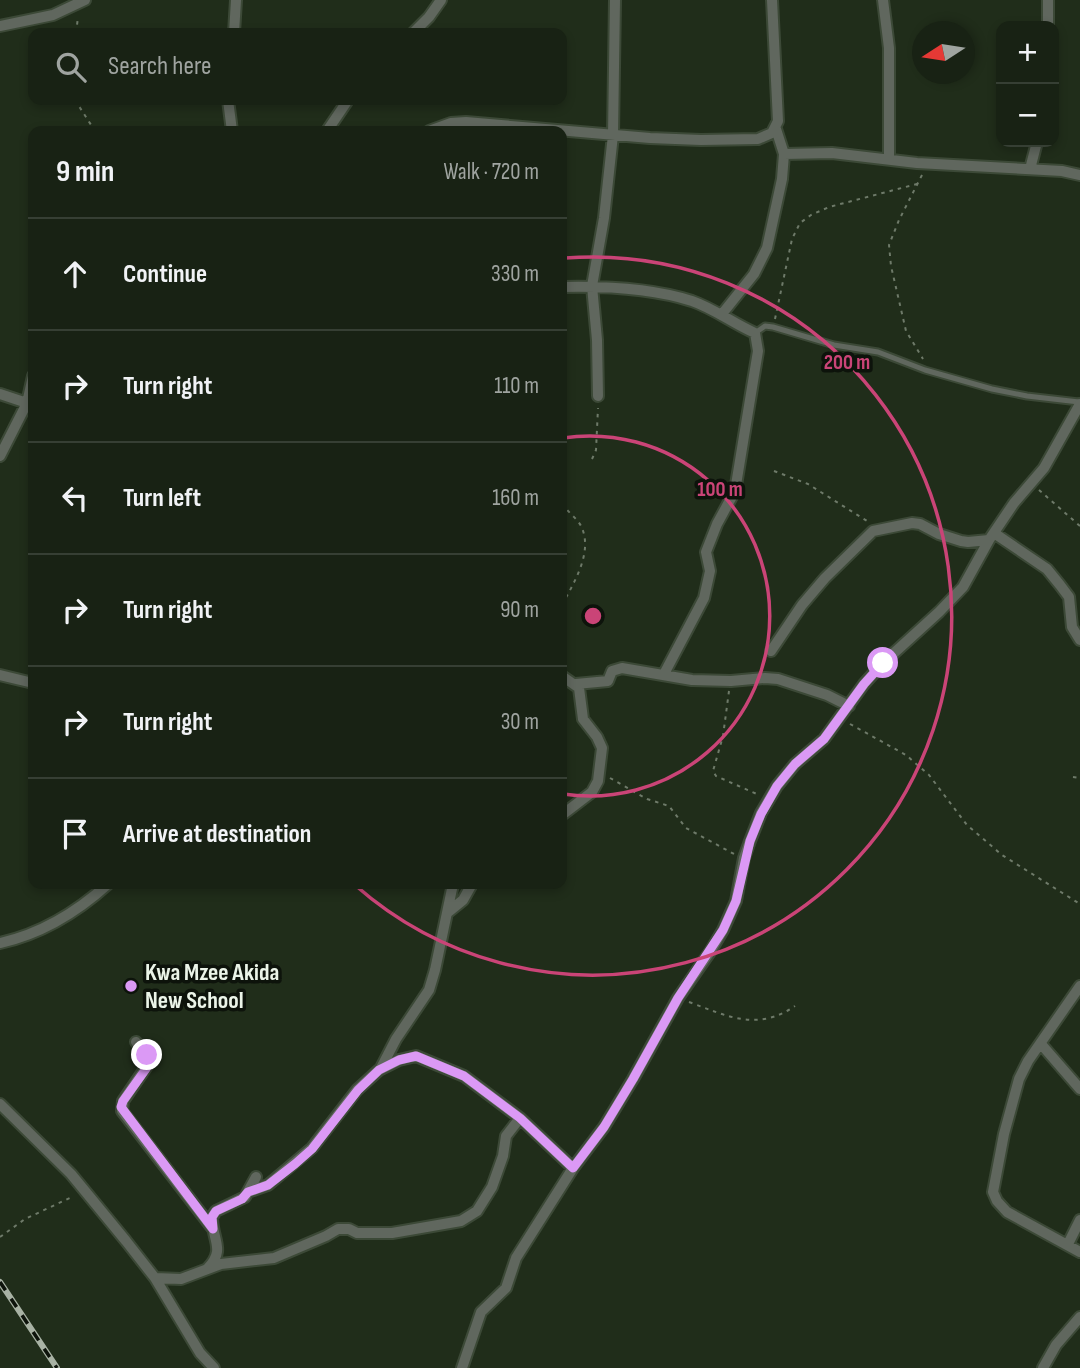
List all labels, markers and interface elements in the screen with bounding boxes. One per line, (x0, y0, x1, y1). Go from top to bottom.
north arrow (912, 21, 975, 84)
map controls (996, 21, 1059, 147)
button: + (996, 21, 1059, 84)
search box (28, 28, 567, 105)
icon: search (52, 48, 90, 86)
text: Search here (108, 51, 211, 82)
button: − (996, 84, 1059, 147)
text: 9 min (56, 154, 114, 190)
text: Walk · 720 m (444, 158, 539, 186)
icon: ahead (56, 255, 94, 293)
text: Continue (123, 259, 207, 290)
text: 330 m (491, 260, 539, 288)
text: 200 m (824, 350, 870, 375)
icon: right (56, 367, 94, 405)
text: Turn right (123, 371, 212, 402)
text: 110 m (494, 372, 539, 400)
text: 100 m (697, 477, 743, 502)
icon: left (56, 479, 94, 517)
text: Turn left (123, 483, 201, 514)
text: 160 m (492, 484, 539, 512)
icon: right (56, 591, 94, 629)
text: Turn right (123, 595, 212, 626)
text: 90 m (500, 596, 539, 624)
centre of rings (581, 604, 605, 628)
route start (867, 647, 898, 678)
icon: right (56, 703, 94, 741)
text: Turn right (123, 707, 212, 738)
text: 30 m (501, 708, 539, 736)
icon: arrive (56, 815, 94, 853)
text: Arrive at destination (123, 819, 311, 850)
place label: Kwa Mzee Akida New School (145, 958, 279, 1015)
marker: Kwa Mzee Akida New School (123, 978, 139, 994)
route end (131, 1039, 162, 1070)

